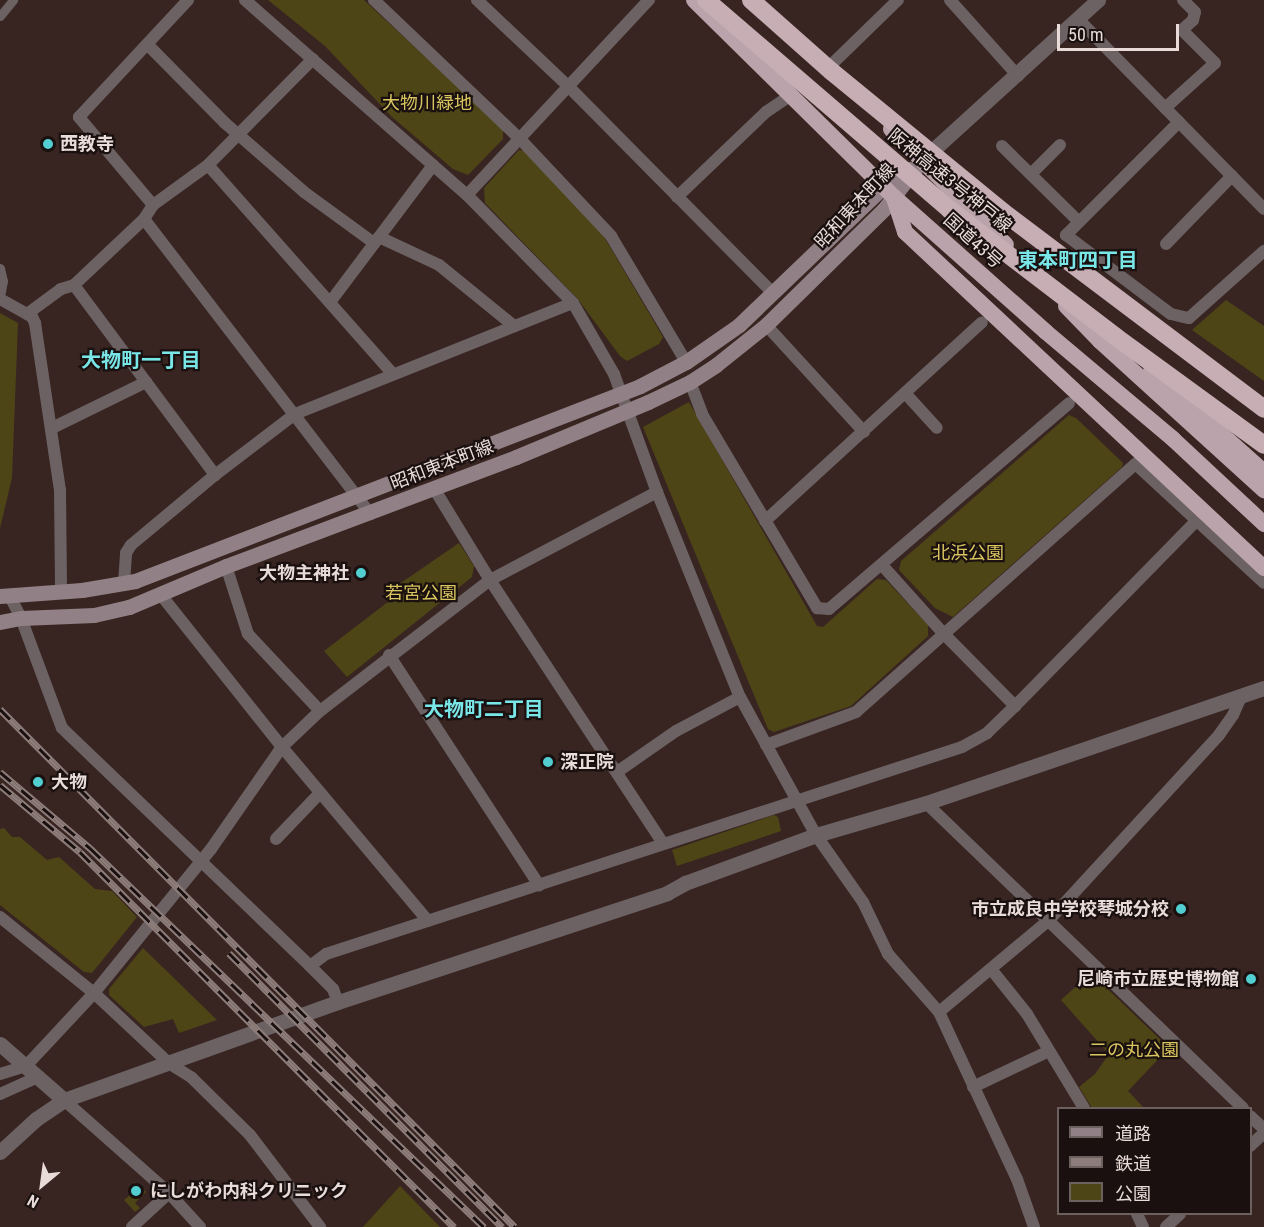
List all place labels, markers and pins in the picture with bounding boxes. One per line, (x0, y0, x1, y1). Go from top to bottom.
place label: 西教寺 (60, 133, 114, 155)
marker: 西教寺 (41, 137, 55, 151)
place label: 大物主神社 (259, 562, 349, 584)
marker: 大物主神社 (354, 566, 368, 580)
place label: 深正院 (560, 751, 614, 773)
marker: 深正院 (541, 755, 555, 769)
place label: 大物 (51, 771, 87, 793)
marker: 大物 (29, 773, 47, 791)
place label: 市立成良中学校琴城分校 (971, 898, 1169, 920)
marker: 市立成良中学校琴城分校 (1174, 902, 1188, 916)
place label: 尼崎市立歴史博物館 (1077, 968, 1239, 990)
marker: 尼崎市立歴史博物館 (1244, 972, 1258, 986)
place label: にしがわ内科クリニック (150, 1180, 348, 1202)
marker: にしがわ内科クリニック (127, 1182, 145, 1200)

